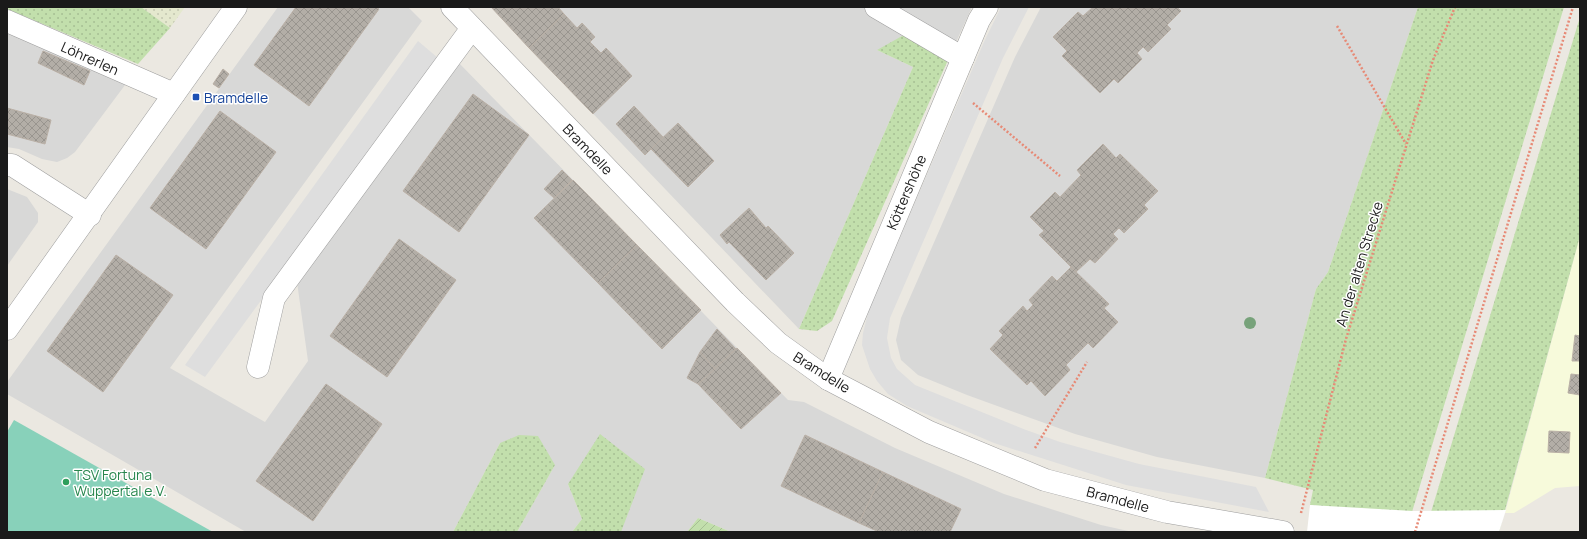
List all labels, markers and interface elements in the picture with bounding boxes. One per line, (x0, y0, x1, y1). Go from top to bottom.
street label: Löhrerlen (58, 37, 122, 79)
place label: Bramdelle (204, 88, 268, 107)
marker: Bramdelle (191, 92, 201, 102)
street label: Bramdelle (559, 119, 617, 179)
street label: Köttershöhe (882, 152, 930, 232)
street label: An der alten Strecke (1331, 199, 1387, 329)
street label: Bramdelle (790, 347, 854, 397)
place label: TSV Fortuna Wuppertal e.V. (74, 465, 167, 500)
marker: TSV Fortuna Wuppertal e.V. (61, 477, 71, 487)
street label: Bramdelle (1085, 482, 1151, 516)

